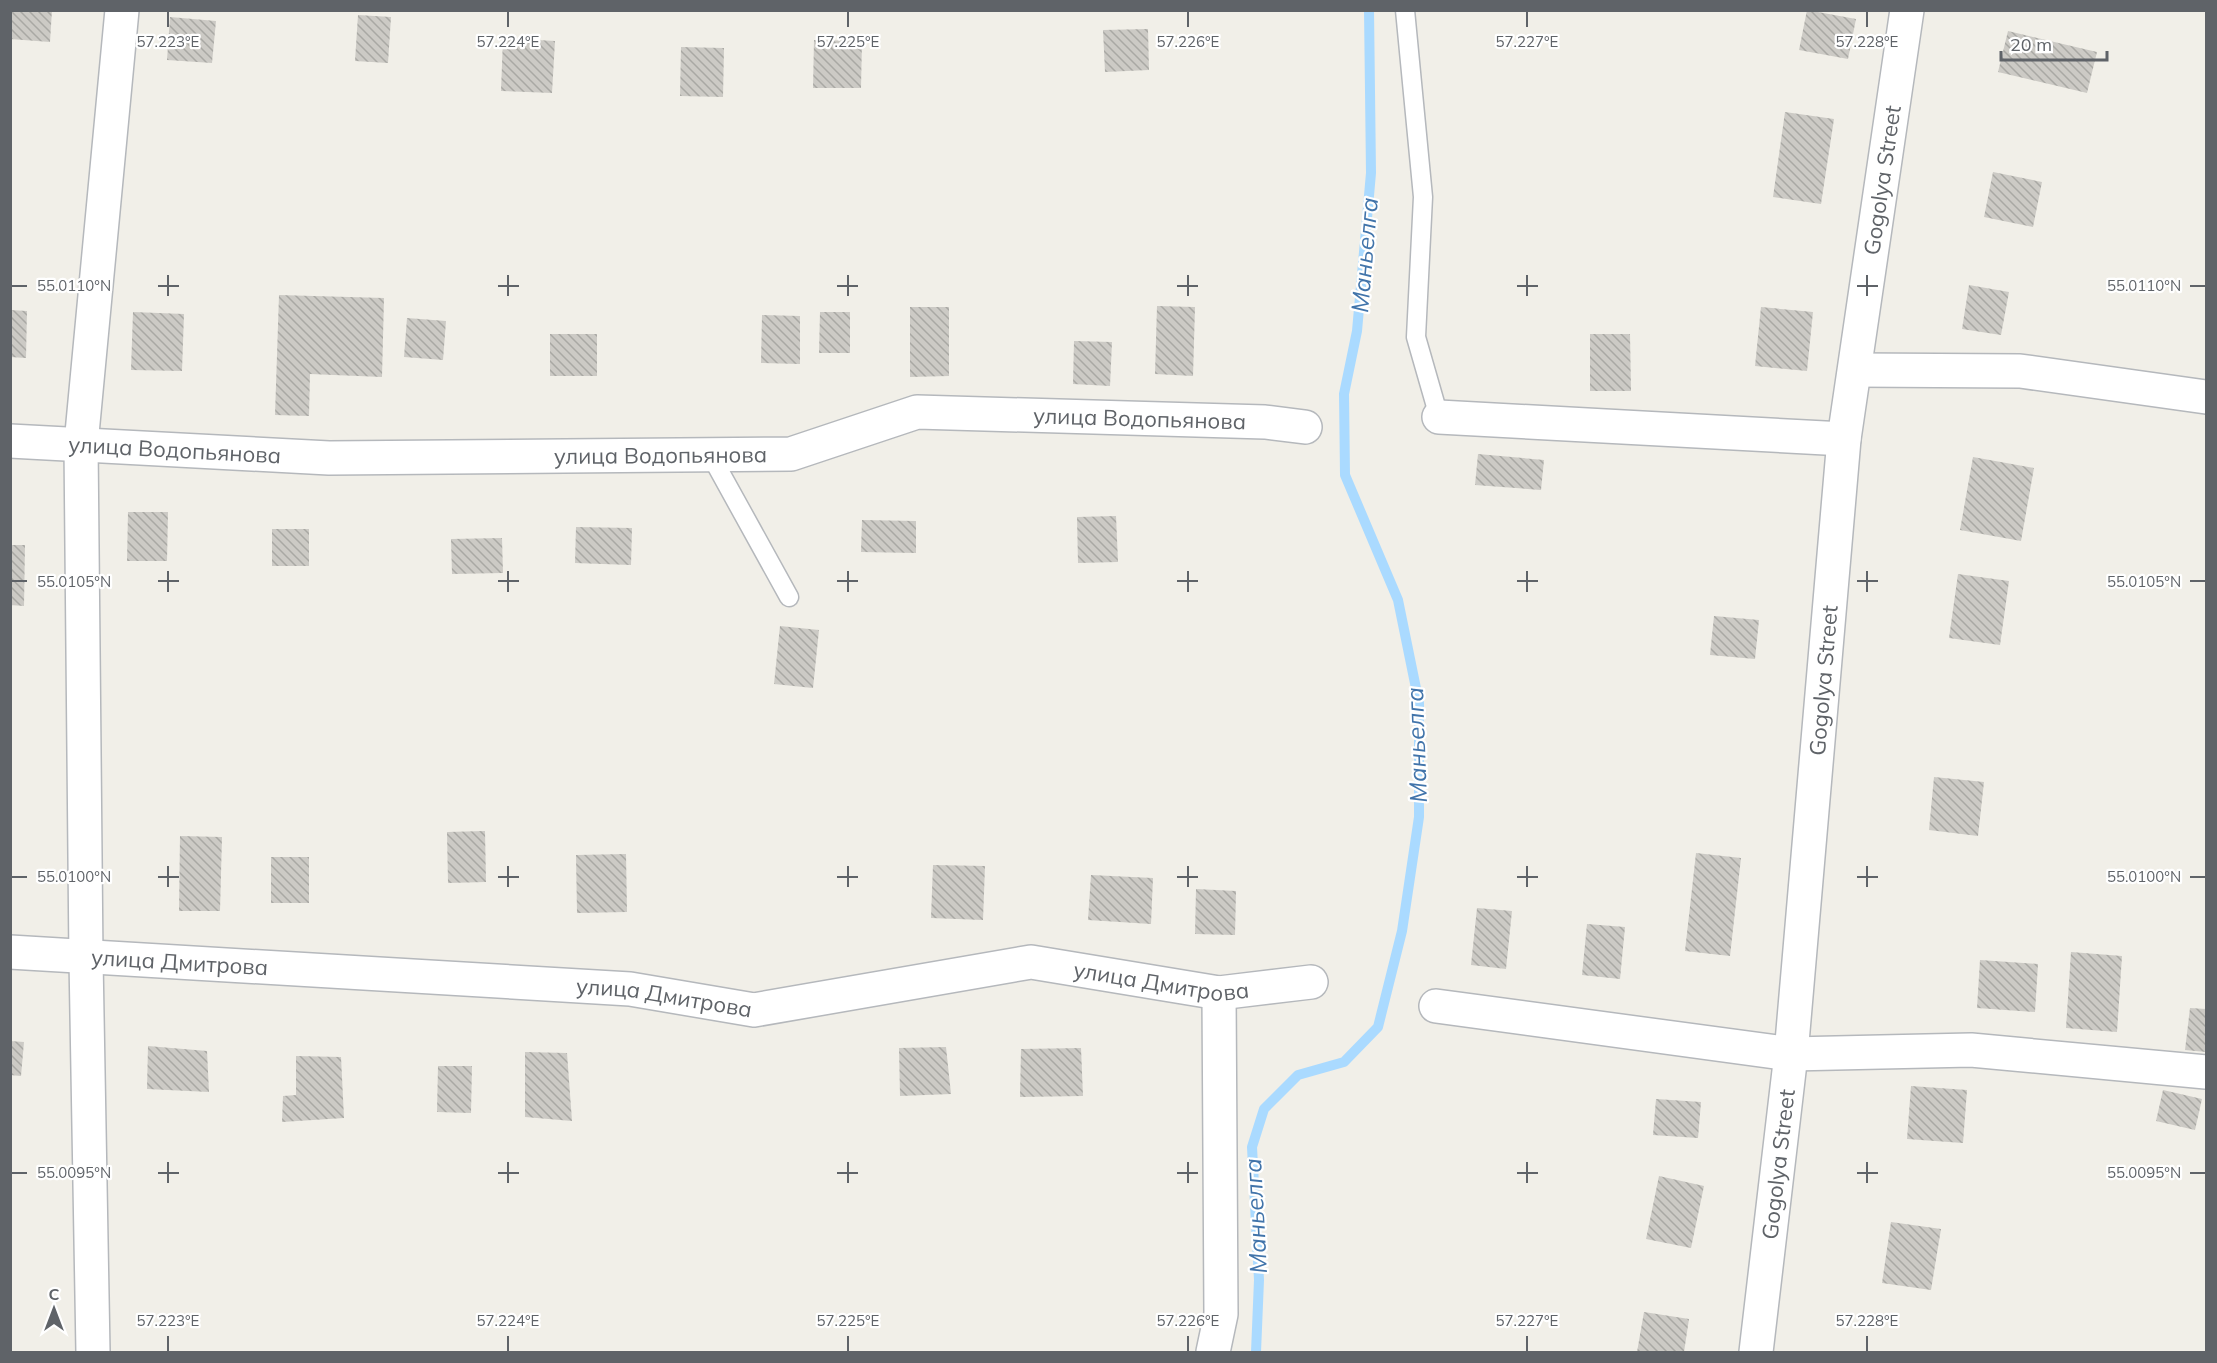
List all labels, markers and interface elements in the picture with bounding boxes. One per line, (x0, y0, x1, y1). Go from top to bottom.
scale bar (2001, 24, 2108, 62)
text: 57.223°E (137, 32, 200, 51)
text: 57.224°E (477, 32, 540, 51)
text: 57.225°E (817, 32, 880, 51)
text: 57.226°E (1157, 32, 1220, 51)
text: 57.227°E (1496, 32, 1559, 51)
text: 57.228°E (1836, 32, 1899, 51)
text: 20 m (2010, 33, 2052, 56)
street label: Gogolya Street (1857, 103, 1907, 257)
water label: Маньелга (1344, 196, 1384, 314)
text: 55.0110°N (37, 276, 111, 295)
text: 55.0110°N (2107, 276, 2181, 295)
street label: улица Водопьянова (1033, 401, 1246, 435)
street label: улица Водопьянова (68, 430, 282, 469)
street label: улица Водопьянова (554, 440, 767, 470)
text: 55.0105°N (37, 572, 111, 591)
text: 55.0105°N (2107, 572, 2181, 591)
street label: Gogolya Street (1803, 604, 1844, 757)
water label: Маньелга (1399, 687, 1433, 803)
text: 55.0100°N (37, 867, 111, 886)
text: 55.0100°N (2107, 867, 2181, 886)
street label: улица Дмитрова (90, 943, 269, 981)
street label: улица Дмитрова (1071, 955, 1251, 1008)
street label: улица Дмитрова (575, 972, 754, 1023)
street label: Gogolya Street (1755, 1087, 1801, 1241)
water label: Маньелга (1237, 1158, 1273, 1274)
text: 55.0095°N (37, 1163, 111, 1182)
text: 55.0095°N (2107, 1163, 2181, 1182)
north arrow (24, 1279, 84, 1339)
text: С (49, 1284, 60, 1304)
text: 57.223°E (137, 1311, 200, 1330)
text: 57.224°E (477, 1311, 540, 1330)
text: 57.225°E (817, 1311, 880, 1330)
text: 57.226°E (1157, 1311, 1220, 1330)
text: 57.227°E (1496, 1311, 1559, 1330)
text: 57.228°E (1836, 1311, 1899, 1330)

